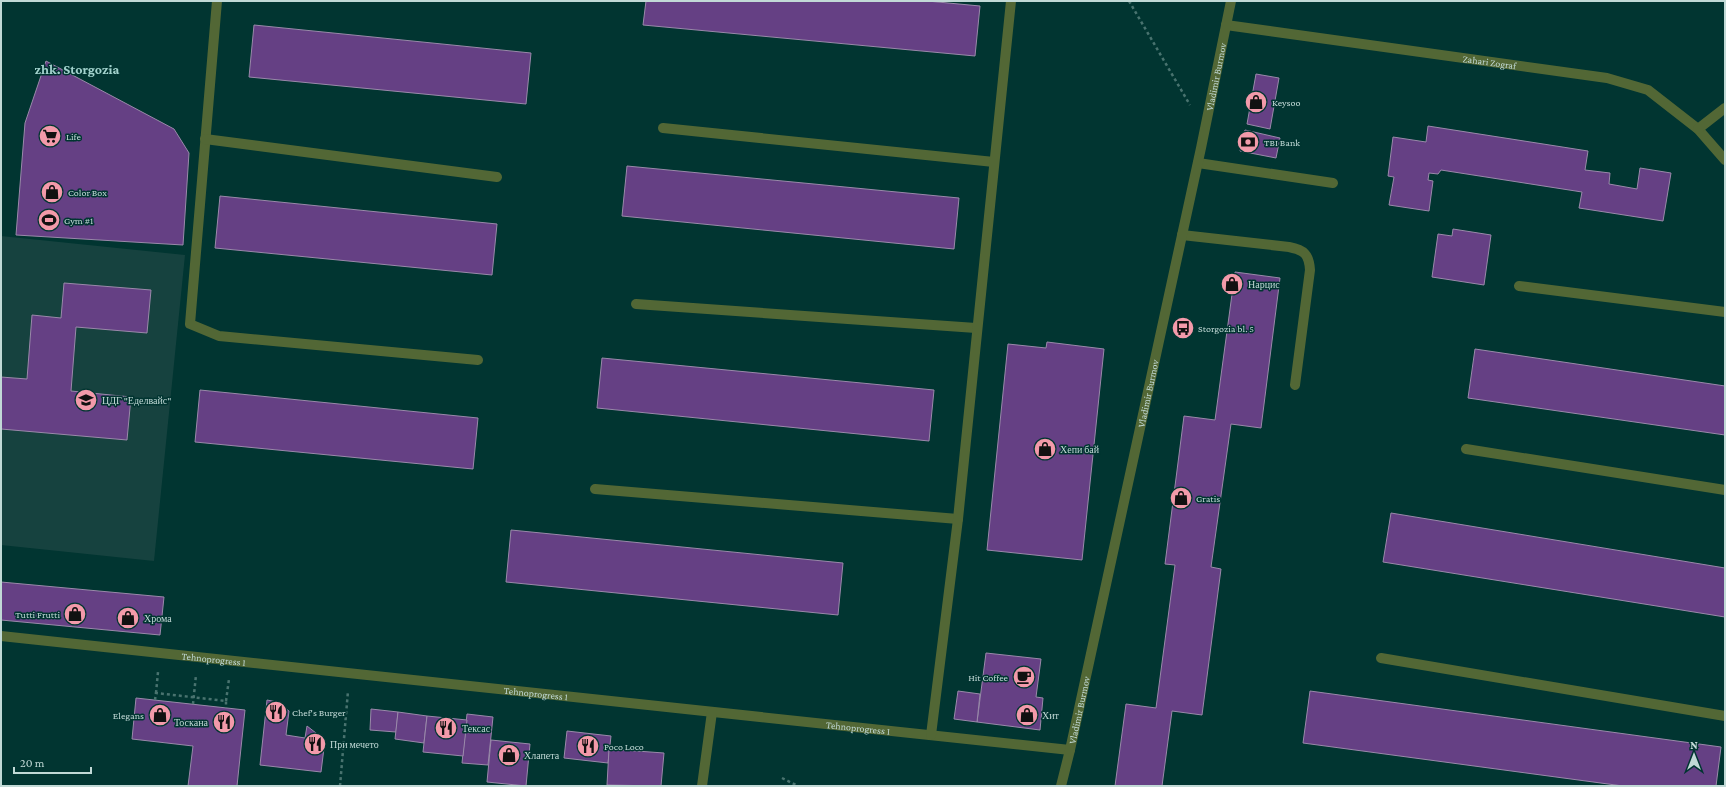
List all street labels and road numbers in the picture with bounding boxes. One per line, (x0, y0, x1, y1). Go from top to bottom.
street label: Vladimir Burmov (1203, 41, 1228, 112)
street label: Zahari Zograf (1462, 52, 1518, 71)
street label: Vladimir Burmov (1135, 358, 1160, 428)
street label: Tehnoprogress 1 (181, 650, 246, 668)
street label: Vladimir Burmov (1066, 675, 1091, 745)
street label: Tehnoprogress 1 (503, 684, 569, 702)
street label: Tehnoprogress 1 (826, 719, 891, 736)

